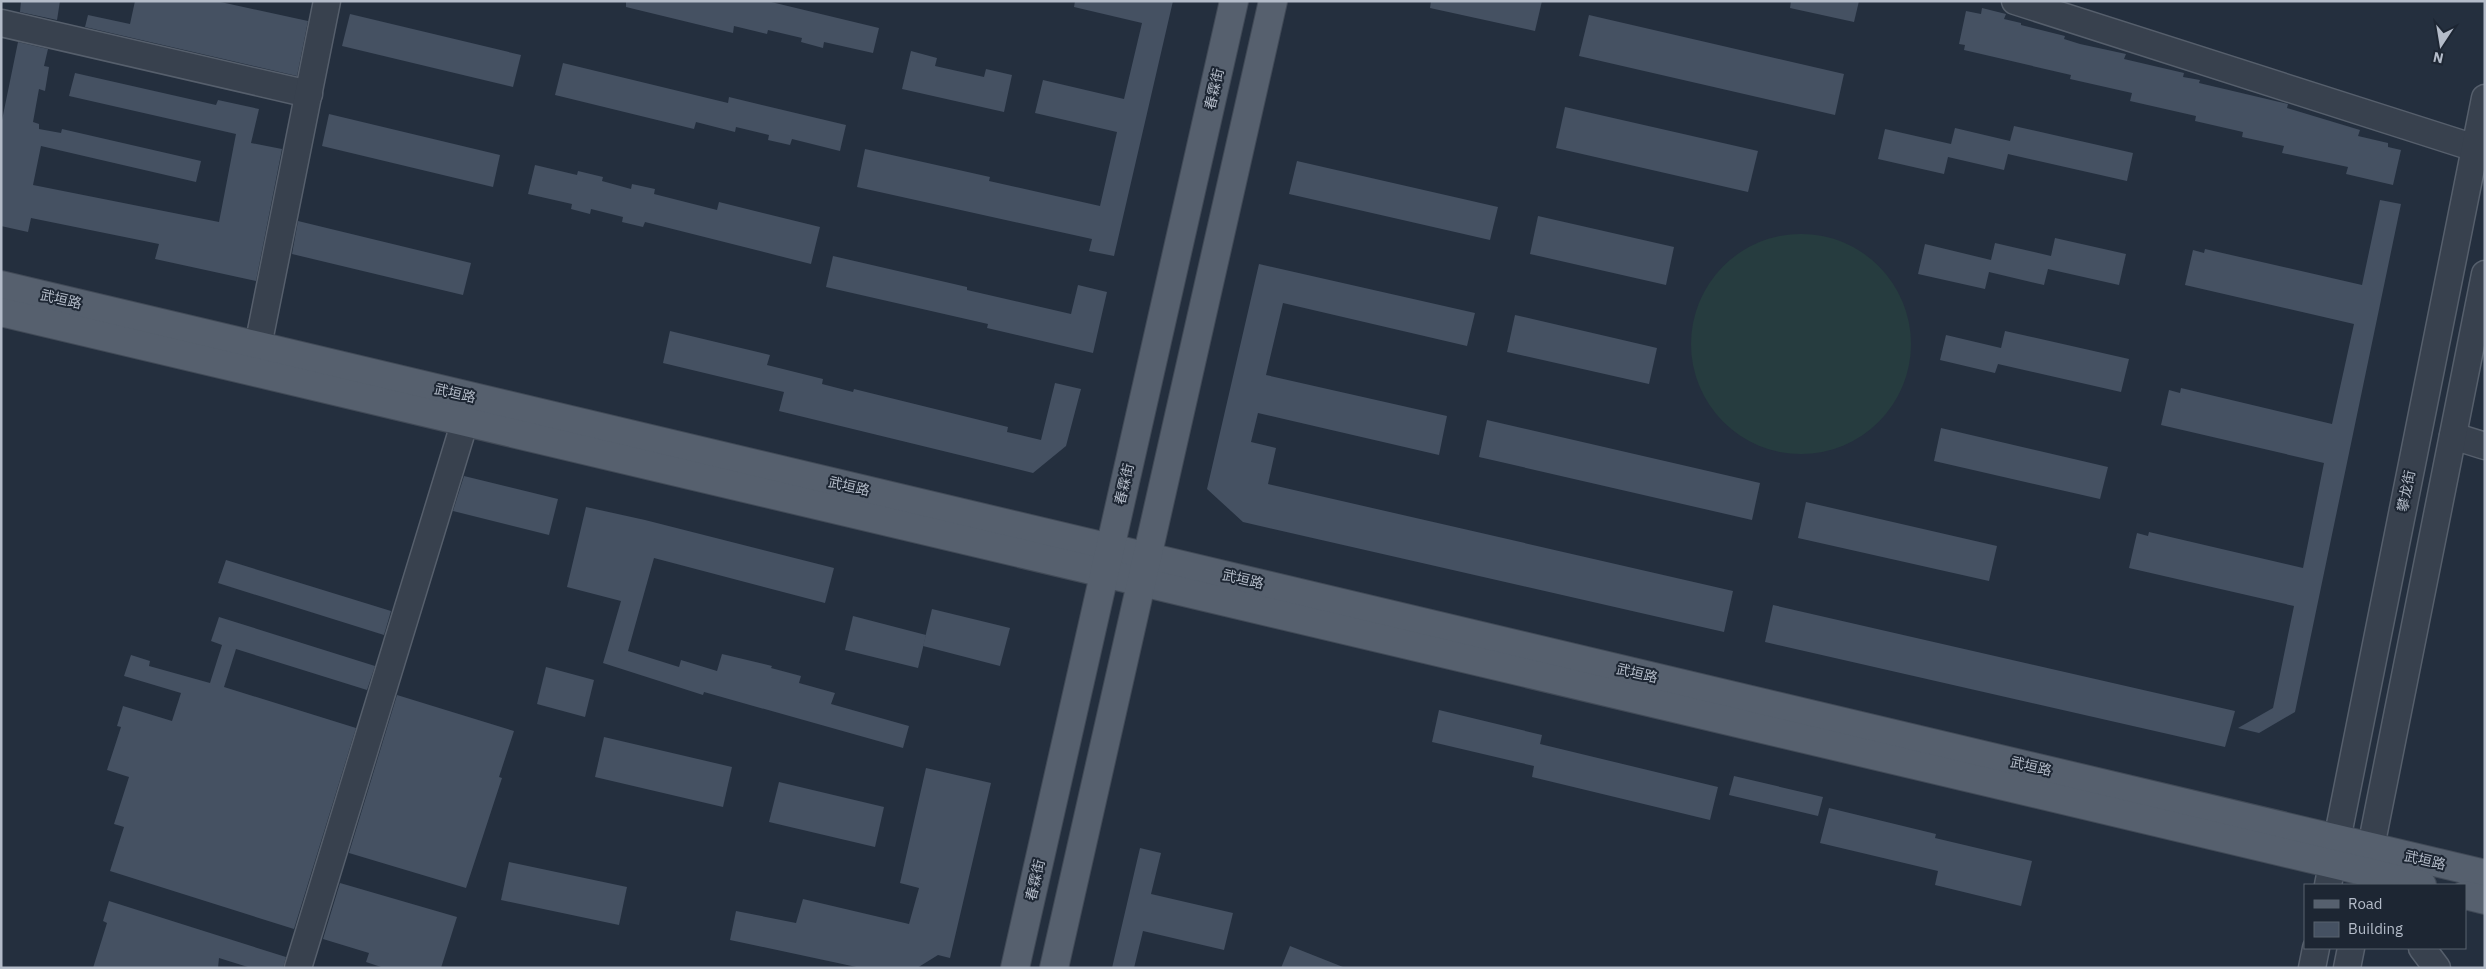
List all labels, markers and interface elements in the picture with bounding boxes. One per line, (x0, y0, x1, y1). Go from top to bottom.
north arrow (2416, 20, 2466, 70)
text: N (2431, 48, 2445, 68)
street label: 春霖街 (1201, 67, 1227, 111)
street label: 武垣路 (39, 286, 83, 312)
street label: 武垣路 (433, 380, 477, 406)
street label: 春霖街 (1111, 462, 1137, 506)
street label: 攀龙街 (2393, 469, 2419, 513)
street label: 武垣路 (827, 473, 871, 499)
street label: 武垣路 (1221, 566, 1265, 592)
street label: 武垣路 (1615, 660, 1659, 686)
street label: 武垣路 (2009, 753, 2053, 779)
street label: 武垣路 (2403, 847, 2447, 873)
street label: 春霖街 (1022, 858, 1048, 902)
legend (2304, 884, 2466, 949)
text: Road (2348, 894, 2383, 913)
text: Building (2348, 919, 2403, 938)

